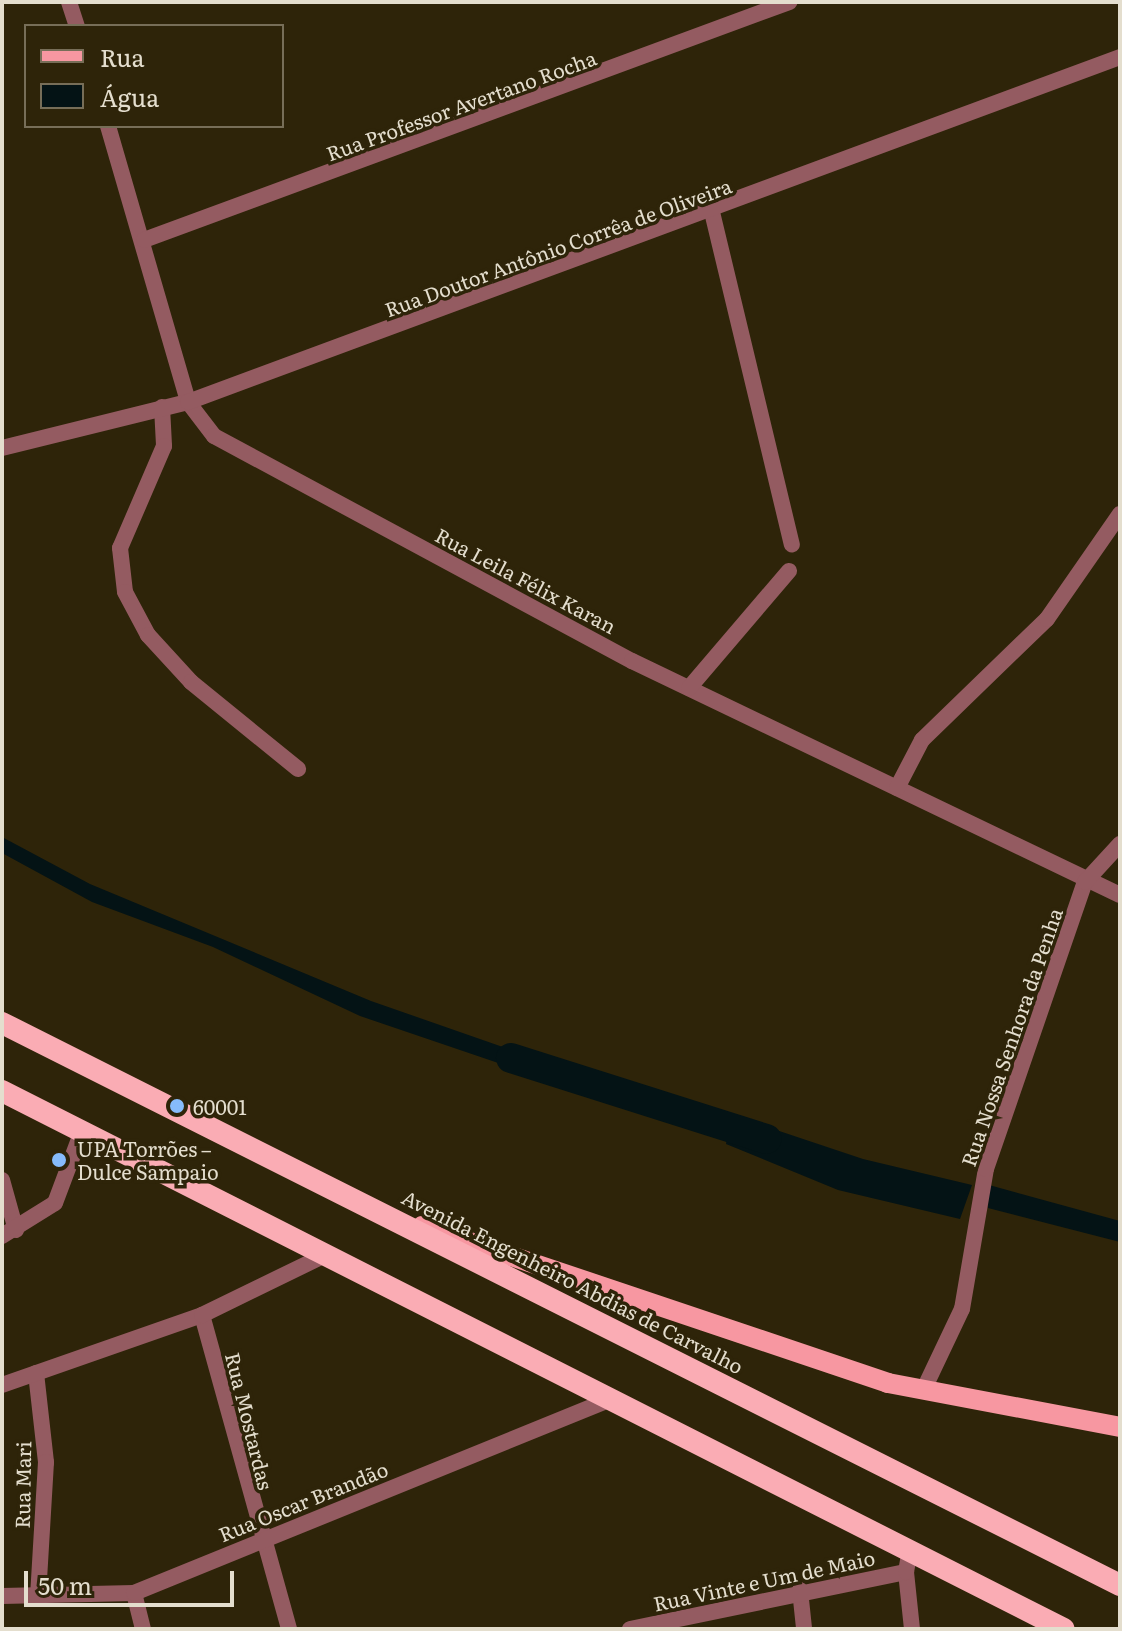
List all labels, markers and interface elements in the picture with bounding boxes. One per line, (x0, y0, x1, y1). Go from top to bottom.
legend (24, 24, 284, 128)
text: Rua (100, 39, 144, 74)
street label: Rua Professor Avertano Rocha (323, 45, 599, 165)
text: Água (100, 79, 159, 114)
street label: Rua Doutor Antônio Corrêa de Oliveira (381, 173, 735, 321)
street label: Rua Leila Félix Karan (432, 522, 620, 638)
street label: Rua Nossa Senhora da Penha (955, 905, 1067, 1169)
place label: 60001 (193, 1094, 247, 1118)
marker: 60001 (168, 1097, 186, 1115)
place label: UPA Torrões – Dulce Sampaio (77, 1136, 219, 1183)
marker: UPA Torrões – Dulce Sampaio (48, 1149, 70, 1171)
street label: Avenida Engenheiro Abdias de Carvalho (398, 1184, 748, 1378)
street label: Rua Mostardas (221, 1350, 279, 1492)
street label: Rua Mari (9, 1441, 35, 1529)
street label: Rua Oscar Brandão (215, 1456, 391, 1546)
street label: Rua Vinte e Um de Maio (651, 1545, 877, 1615)
scale bar (28, 1555, 238, 1605)
text: 50 m (38, 1567, 92, 1602)

